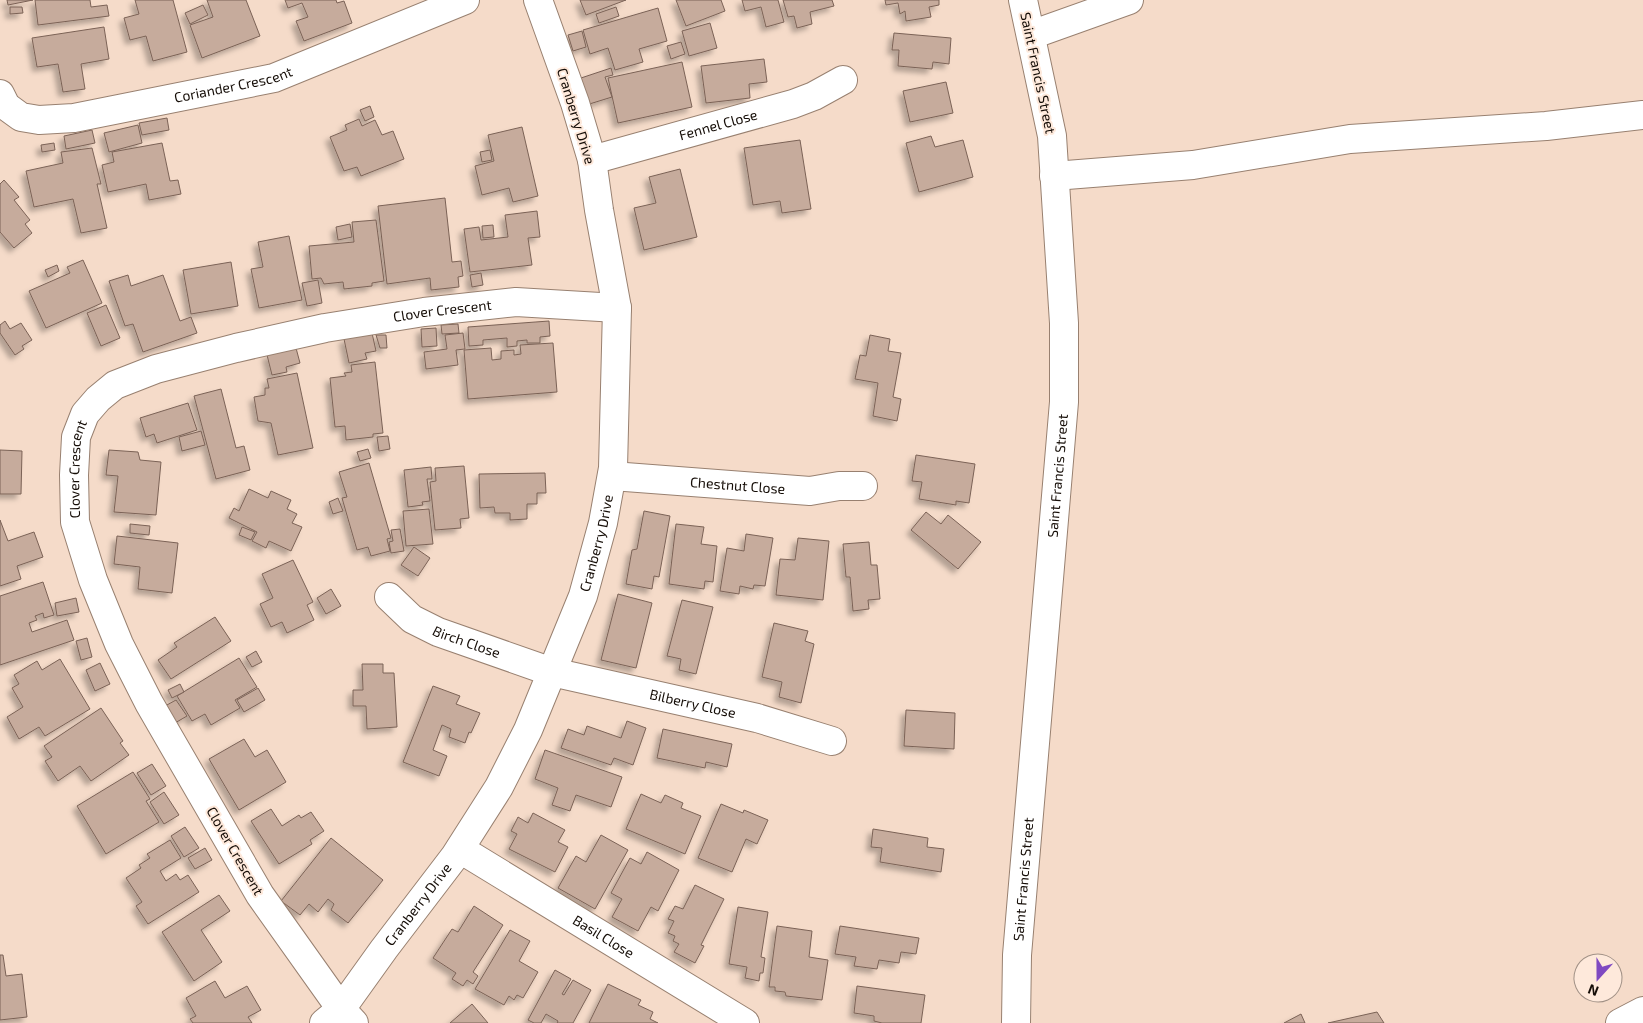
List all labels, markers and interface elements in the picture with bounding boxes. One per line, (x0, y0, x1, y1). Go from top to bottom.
street label: Saint Francis Street (1017, 11, 1060, 135)
street label: Coriander Crescent (173, 62, 295, 106)
street label: Cranberry Drive (554, 66, 599, 166)
street label: Fennel Close (677, 105, 759, 143)
street label: Clover Crescent (392, 296, 492, 325)
street label: Saint Francis Street (1044, 413, 1071, 538)
street label: Clover Crescent (65, 417, 90, 519)
street label: Chestnut Close (689, 473, 786, 497)
street label: Cranberry Drive (576, 493, 616, 594)
street label: Birch Close (430, 622, 503, 661)
street label: Bilberry Close (648, 685, 738, 721)
street label: Clover Crescent (203, 804, 268, 898)
street label: Saint Francis Street (1009, 817, 1037, 942)
street label: Cranberry Drive (381, 859, 455, 949)
street label: Basil Close (570, 911, 637, 961)
north arrow (1573, 953, 1623, 1003)
text: N (1585, 981, 1601, 1000)

